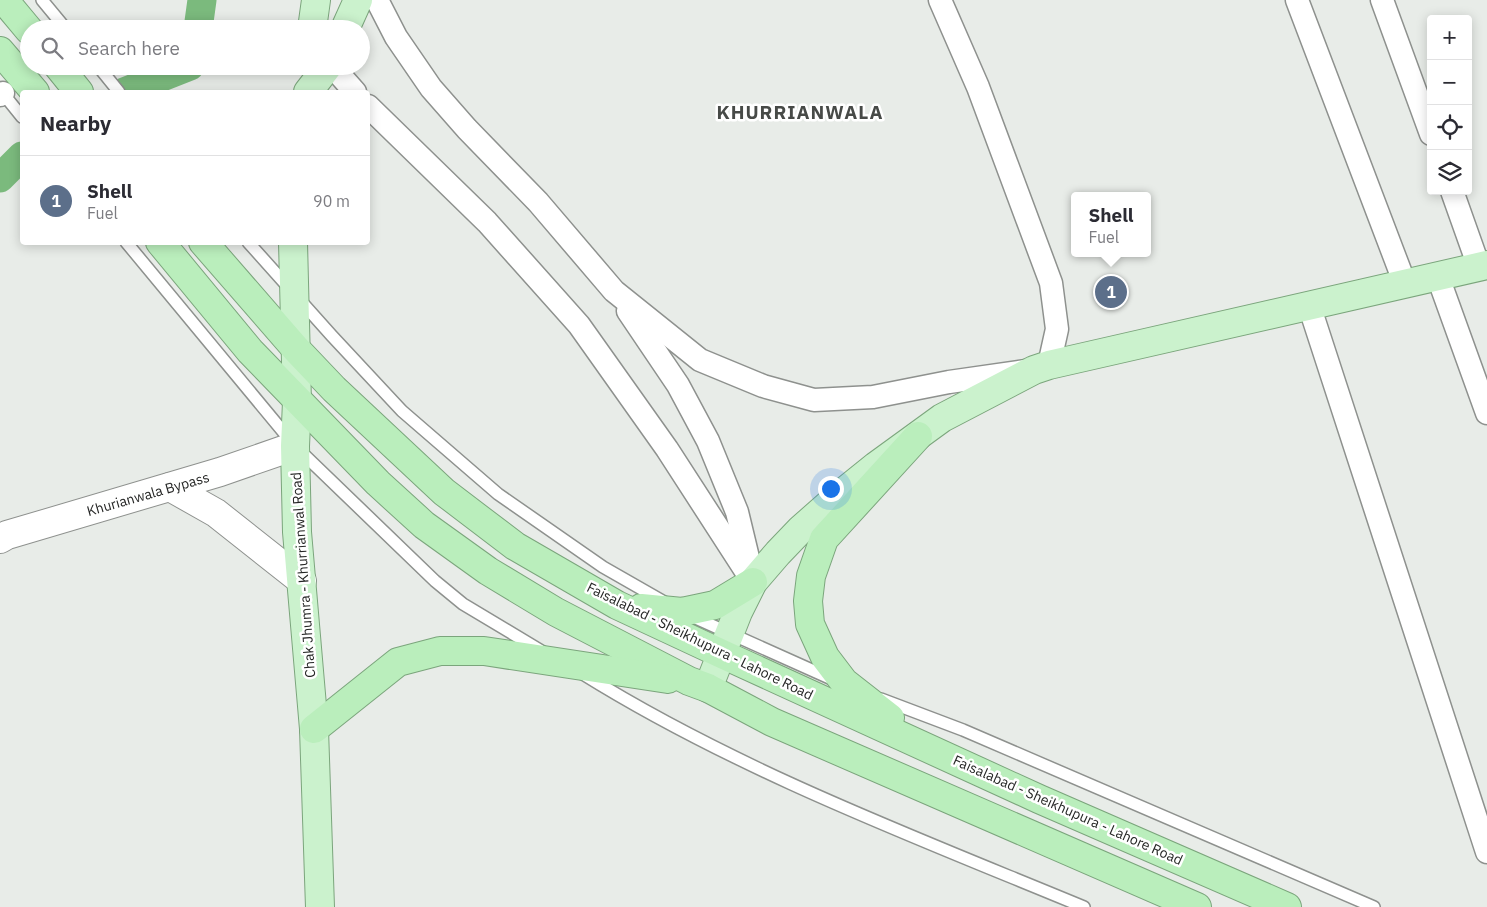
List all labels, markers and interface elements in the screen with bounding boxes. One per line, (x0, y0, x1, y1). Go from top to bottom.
map controls (1427, 15, 1472, 195)
button: + (1427, 15, 1472, 60)
search box (20, 20, 370, 75)
icon: search (38, 34, 66, 62)
text: Search here (78, 36, 180, 60)
button: − (1427, 60, 1472, 105)
district label: KHURRIANWALA (716, 100, 884, 124)
button: locate (1427, 105, 1472, 150)
text: Nearby (40, 109, 111, 137)
button: layers (1427, 150, 1472, 195)
text: Shell (87, 179, 132, 203)
text: 1 (51, 191, 61, 211)
text: 90 m (313, 191, 350, 211)
popup (1071, 192, 1151, 257)
text: Fuel (87, 203, 118, 223)
text: Shell (1088, 203, 1134, 227)
text: Fuel (1088, 227, 1119, 247)
pin: 1 (1095, 273, 1127, 311)
street label: Khurianwala Bypass (85, 468, 212, 520)
street label: Chak Jhumra - Khurrianwal Road (287, 472, 319, 678)
your location (818, 476, 844, 502)
street label: Faisalabad - Sheikhupura - Lahore Road (584, 578, 816, 704)
street label: Faisalabad - Sheikhupura - Lahore Road (950, 751, 1186, 869)

